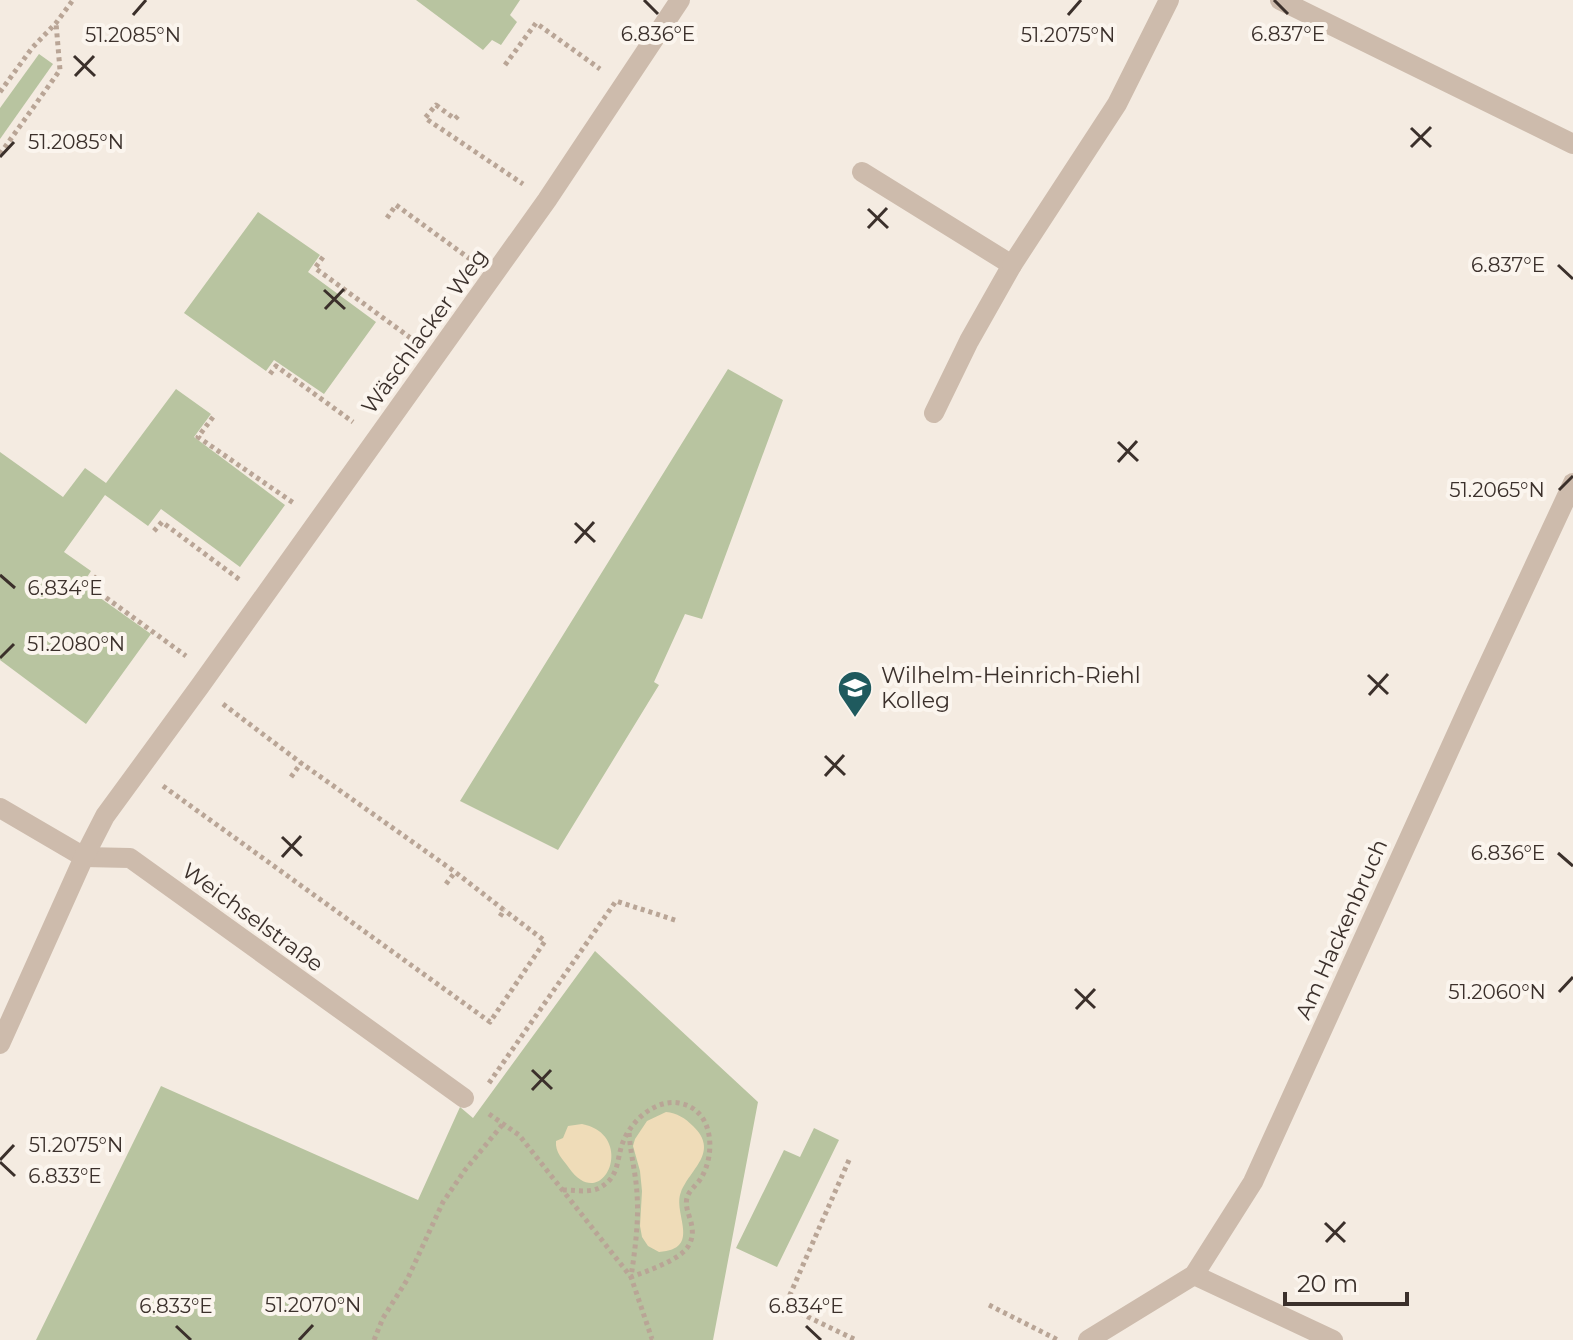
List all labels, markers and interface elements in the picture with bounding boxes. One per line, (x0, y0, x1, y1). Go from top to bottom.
text: 6.836°E (621, 22, 695, 46)
text: 6.837°E (1251, 22, 1325, 46)
text: 51.2085°N (85, 23, 181, 47)
text: 51.2075°N (1021, 23, 1115, 47)
text: 51.2085°N (28, 130, 124, 154)
street label: Wäschlacker Weg (355, 244, 493, 419)
text: 6.837°E (1471, 253, 1545, 277)
text: 51.2065°N (1449, 478, 1545, 502)
text: 6.834°E (27, 576, 103, 600)
text: 51.2080°N (27, 632, 125, 656)
place label: Wilhelm-Heinrich-Riehl Kolleg (881, 662, 1141, 714)
school or university icon: Wilhelm-Heinrich-Riehl Kolleg (836, 669, 874, 719)
street label: Am Hackenbruch (1290, 835, 1393, 1024)
text: 6.836°E (1471, 841, 1545, 865)
street label: Weichselstraße (177, 857, 329, 978)
text: 51.2060°N (1448, 980, 1546, 1004)
text: 51.2075°N (29, 1133, 123, 1157)
text: 6.833°E (28, 1164, 102, 1188)
scale bar (1285, 1256, 1407, 1306)
text: 20 m (1297, 1269, 1358, 1298)
text: 51.2070°N (265, 1293, 361, 1317)
text: 6.833°E (139, 1294, 213, 1318)
text: 6.834°E (768, 1294, 844, 1318)

